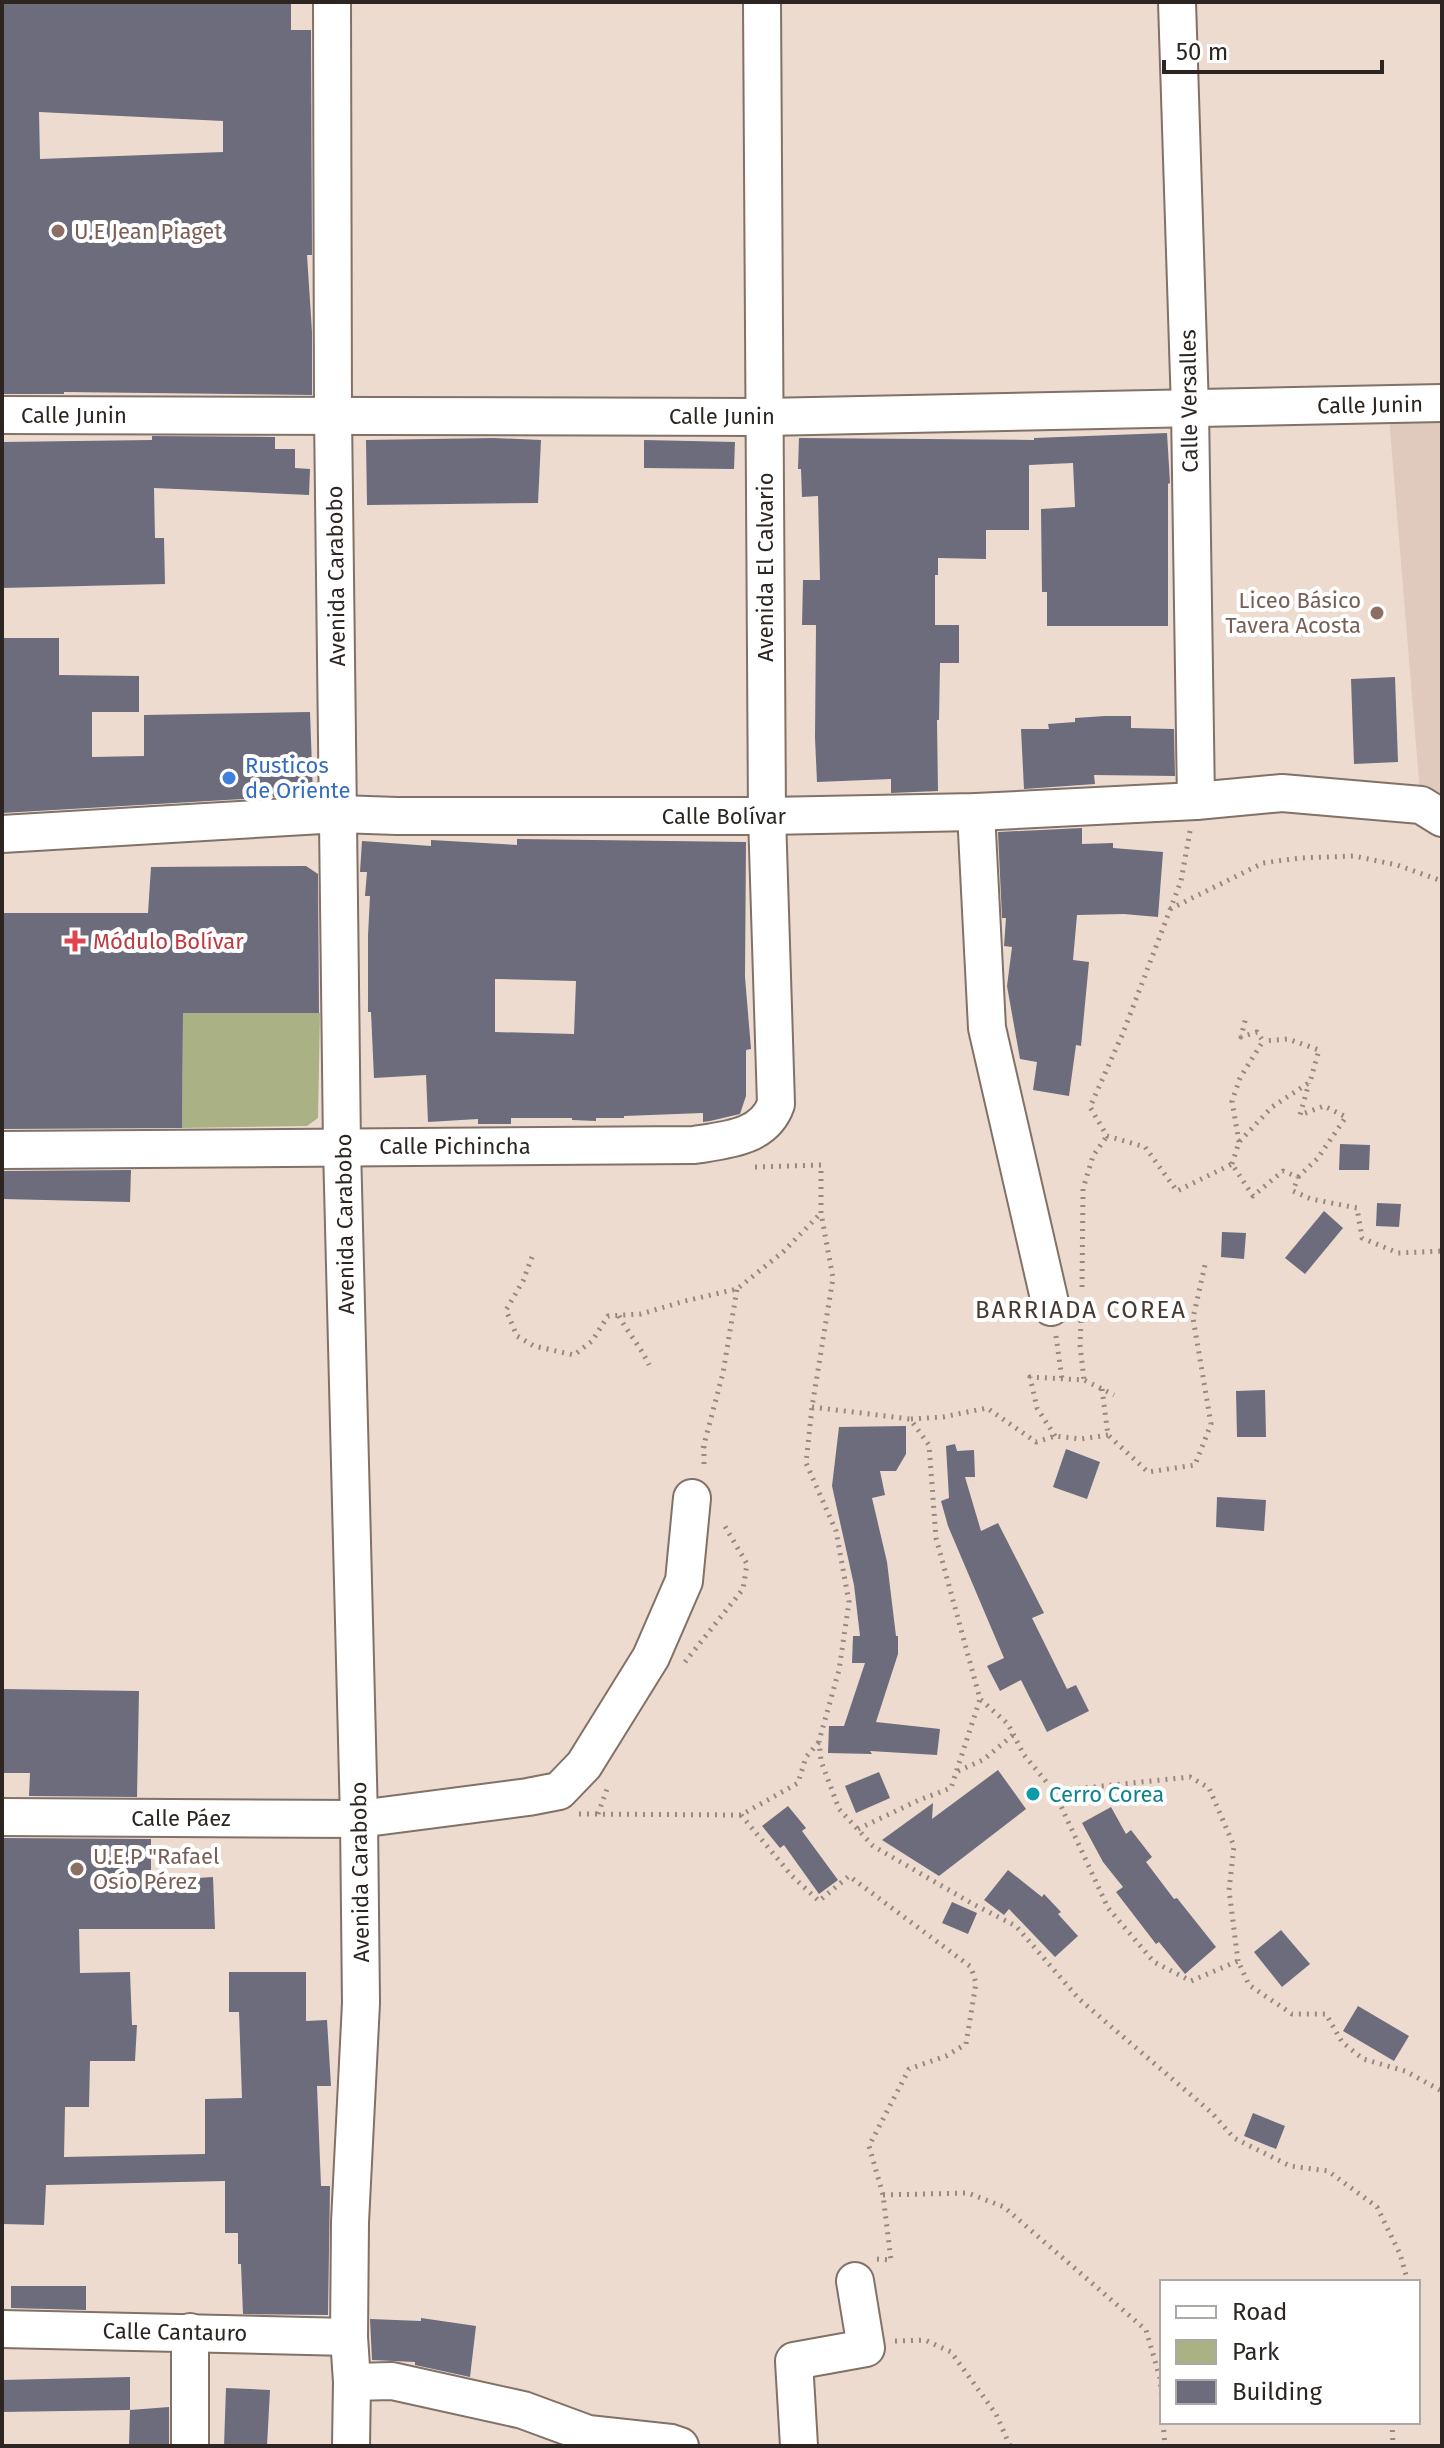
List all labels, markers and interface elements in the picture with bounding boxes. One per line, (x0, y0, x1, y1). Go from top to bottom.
scale bar (1164, 24, 1382, 74)
text: 50 m (1176, 38, 1228, 66)
place label: U.E Jean Piaget (74, 218, 222, 245)
marker: U.E Jean Piaget (49, 222, 67, 240)
street label: Calle Versalles (1174, 329, 1204, 473)
street label: Calle Junin (1317, 391, 1423, 419)
street label: Calle Junin (21, 402, 127, 429)
street label: Calle Junin (669, 403, 775, 430)
street label: Avenida El Calvario (752, 472, 779, 662)
street label: Avenida Carabobo (321, 485, 351, 667)
place label: Liceo Básico Tavera Acosta (1225, 587, 1361, 639)
marker: Liceo Básico Tavera Acosta (1368, 604, 1386, 622)
place label: Rusticos de Oriente (245, 752, 350, 804)
marker: Rusticos de Oriente (220, 769, 238, 787)
street label: Calle Bolívar (662, 803, 787, 830)
place label: Módulo Bolívar (93, 928, 244, 955)
marker: Módulo Bolívar (64, 930, 86, 952)
street label: Avenida Carabobo (330, 1133, 360, 1315)
street label: Calle Pichincha (379, 1133, 531, 1160)
district label: BARRIADA COREA (975, 1296, 1187, 1324)
street label: Avenida Carabobo (345, 1781, 375, 1963)
place label: Cerro Corea (1049, 1781, 1164, 1808)
marker: Cerro Corea (1024, 1785, 1042, 1803)
street label: Calle Páez (131, 1805, 231, 1832)
place label: U.E.P "Rafael Osío Pérez (93, 1843, 219, 1895)
marker: U.E.P "Rafael Osío Pérez (68, 1860, 86, 1878)
legend (1160, 2280, 1420, 2424)
text: Road (1232, 2298, 1287, 2326)
street label: Calle Cantauro (102, 2317, 248, 2347)
text: Park (1232, 2338, 1280, 2366)
text: Building (1232, 2378, 1322, 2406)

